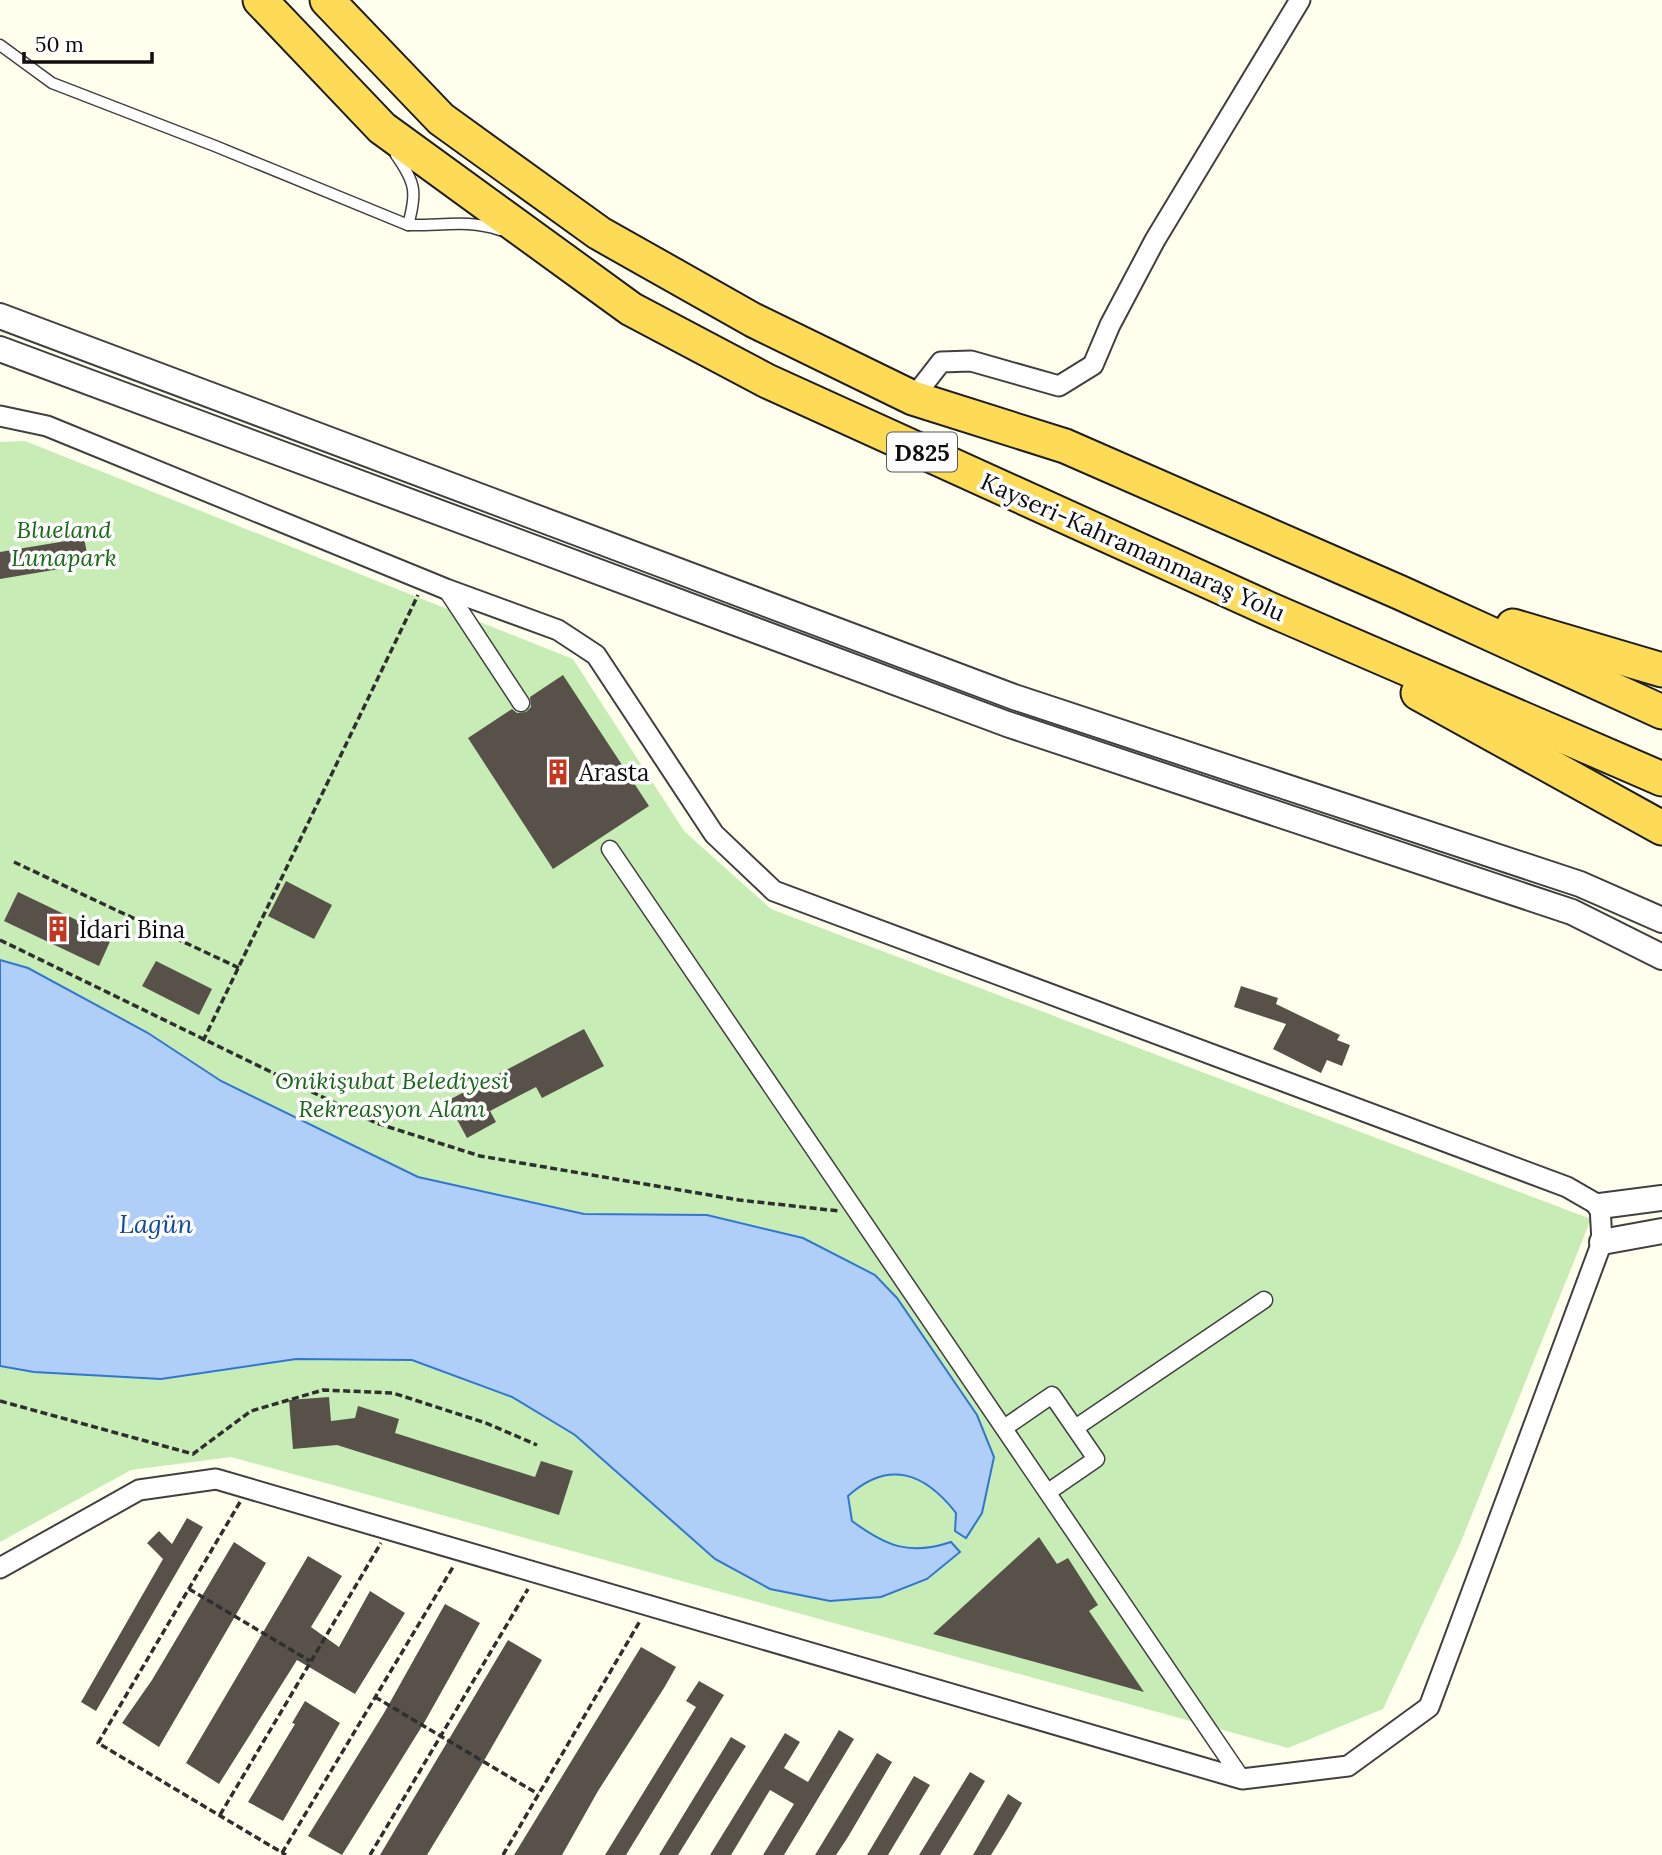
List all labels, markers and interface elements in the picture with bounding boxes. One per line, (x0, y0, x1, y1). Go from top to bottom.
scale bar (24, 21, 152, 65)
text: 50 m (35, 31, 84, 58)
road number: D825 (887, 432, 957, 472)
street label: Kayseri-Kahramanmaraş Yolu (976, 466, 1290, 628)
park label: Blueland Lunapark (11, 514, 117, 573)
building icon: Arasta (543, 757, 573, 787)
place label: Arasta (578, 757, 649, 788)
building icon: İdari Bina (43, 914, 73, 944)
place label: İdari Bina (79, 914, 185, 945)
park label: Onikişubat Belediyesi Rekreasyon Alanı (275, 1065, 509, 1124)
water label: Lagün (119, 1207, 193, 1240)

